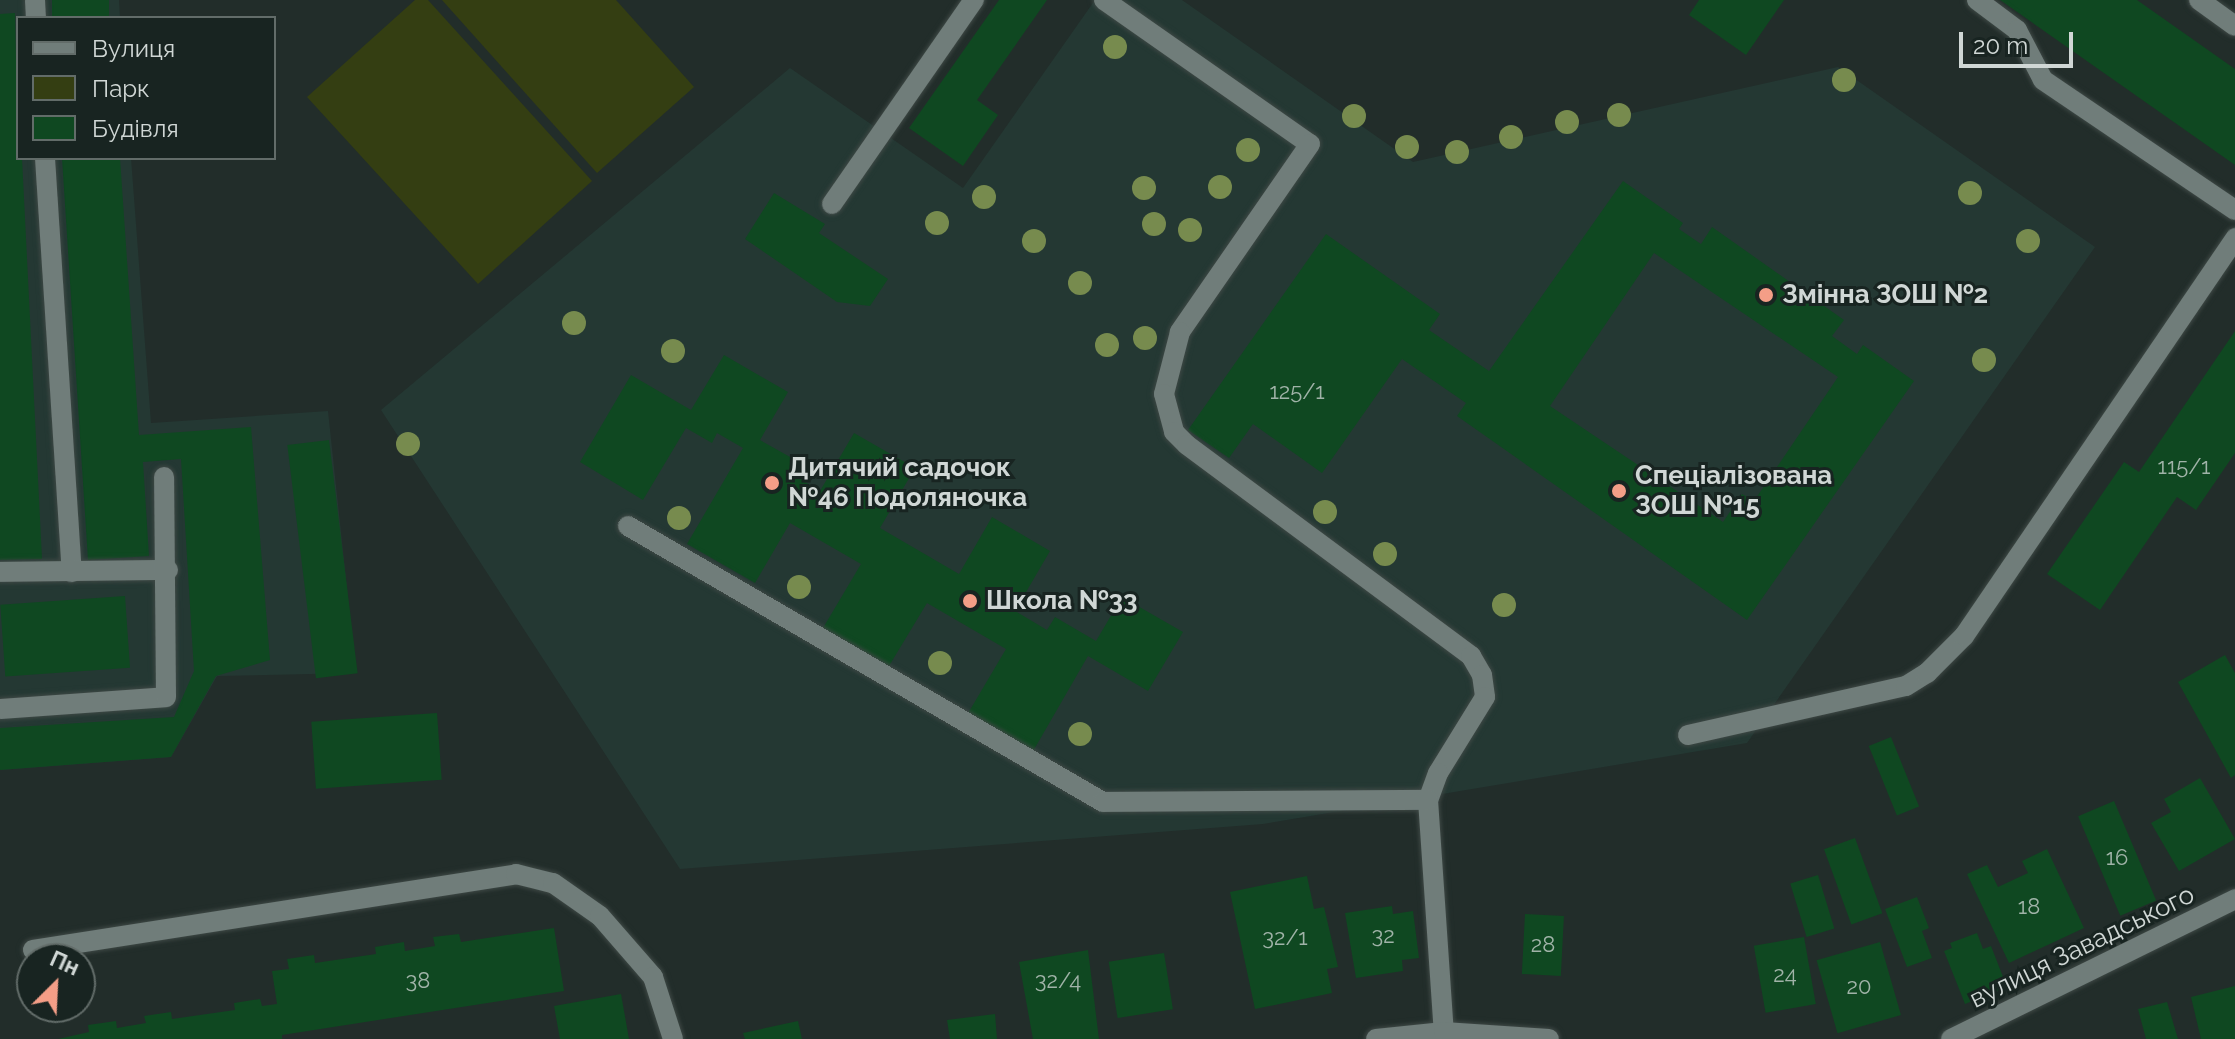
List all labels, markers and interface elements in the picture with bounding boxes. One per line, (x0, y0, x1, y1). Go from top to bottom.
legend (16, 16, 276, 160)
scale bar (1963, 16, 2077, 66)
text: 20 m (1973, 31, 2028, 60)
text: Вулиця (92, 34, 175, 63)
text: Парк (92, 74, 150, 103)
text: Будівля (92, 114, 179, 143)
place label: Змінна ЗОШ №2 (1782, 279, 1988, 311)
marker: Змінна ЗОШ №2 (1757, 286, 1775, 304)
house number: 125/1 (1269, 379, 1325, 405)
place label: Дитячий садочок №46 Подоляночка (788, 452, 1027, 514)
house number: 115/1 (2157, 454, 2211, 480)
place label: Спеціалізована ЗОШ №15 (1635, 460, 1832, 522)
marker: Дитячий садочок №46 Подоляночка (763, 474, 781, 492)
marker: Спеціалізована ЗОШ №15 (1610, 482, 1628, 500)
place label: Школа №33 (986, 585, 1137, 617)
marker: Школа №33 (961, 592, 979, 610)
house number: 16 (2106, 845, 2128, 871)
street label: вулиця Завадського (1965, 879, 2199, 1015)
house number: 18 (2018, 894, 2040, 920)
house number: 32 (1371, 923, 1395, 949)
house number: 32/1 (1262, 925, 1308, 951)
house number: 28 (1531, 932, 1555, 958)
north arrow (16, 943, 96, 1023)
text: Пн (46, 945, 84, 981)
house number: 24 (1773, 962, 1797, 988)
house number: 38 (406, 968, 430, 994)
house number: 32/4 (1035, 968, 1081, 994)
house number: 20 (1847, 974, 1871, 1000)

